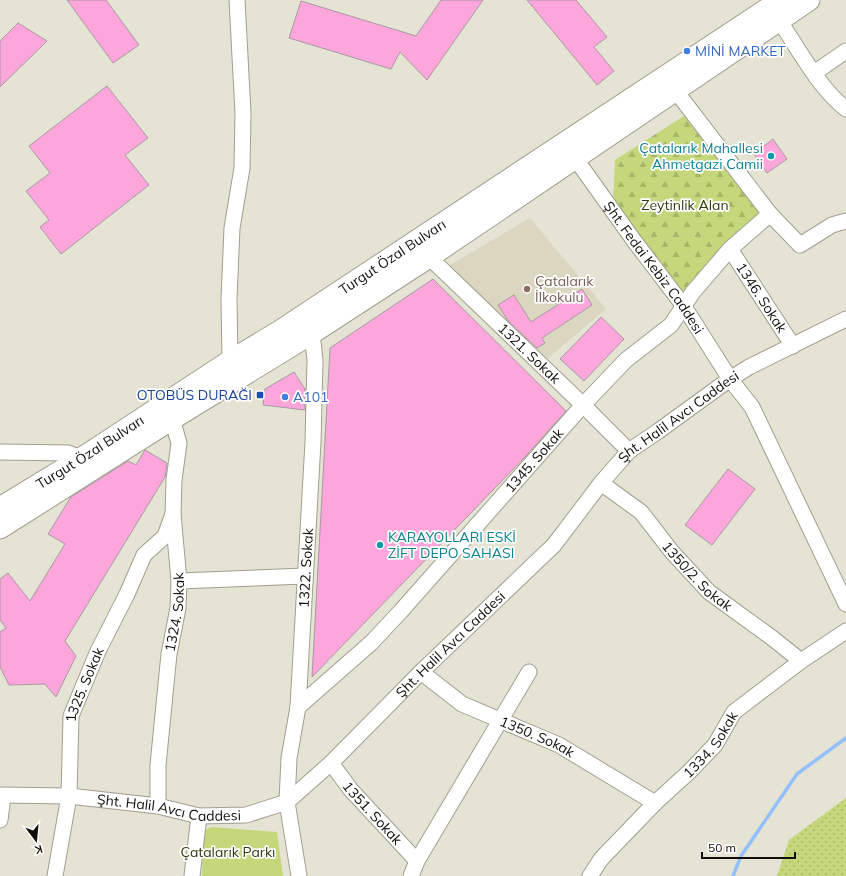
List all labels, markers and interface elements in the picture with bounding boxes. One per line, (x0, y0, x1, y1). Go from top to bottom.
place label: MİNİ MARKET (695, 42, 786, 60)
marker: MİNİ MARKET (682, 46, 692, 56)
place label: Çatalarık Mahallesi Ahmetgazi Camii (639, 139, 763, 173)
marker: Çatalarık Mahallesi Ahmetgazi Camii (766, 151, 776, 161)
park label: Zeytinlik Alan (641, 196, 729, 214)
street label: Şht. Fedai Kebiz Caddesi (600, 198, 708, 337)
street label: Turgut Özal Bulvarı (336, 215, 449, 298)
street label: 1346. Sokak (732, 259, 791, 337)
place label: Çatalarık İlkokulu (535, 272, 594, 306)
marker: Çatalarık İlkokulu (522, 284, 532, 294)
street label: 1321. Sokak (494, 319, 565, 388)
street label: Şht. Halil Avcı Caddesi (614, 367, 742, 466)
place label: OTOBÜS DURAĞI (137, 386, 252, 404)
place label: A101 (293, 388, 329, 406)
marker: OTOBÜS DURAĞI (255, 390, 265, 400)
marker: A101 (280, 392, 290, 402)
street label: Turgut Özal Bulvarı (33, 411, 147, 493)
street label: 1345. Sokak (501, 424, 568, 496)
street label: 1322. Sokak (295, 527, 317, 608)
place label: KARAYOLLARI ESKİ ZİFT DEPO SAHASI (388, 528, 516, 562)
street label: 1350/2. Sokak (658, 538, 737, 615)
marker: KARAYOLLARI ESKİ ZİFT DEPO SAHASI (375, 540, 385, 550)
street label: 1324. Sokak (161, 571, 188, 653)
street label: Şht. Halil Avcı Caddesi (392, 587, 509, 701)
street label: 1325. Sokak (62, 644, 108, 722)
street label: 1334. Sokak (679, 707, 742, 782)
street label: 1350. Sokak (497, 712, 579, 762)
street label: 1351. Sokak (339, 778, 407, 849)
street label: Şht. Halil Avcı Caddesi (96, 790, 241, 825)
north arrow (16, 820, 56, 860)
scale bar (702, 834, 795, 860)
text: 50 m (708, 840, 736, 855)
text: K (33, 842, 44, 858)
park label: Çatalarık Parkı (181, 843, 275, 861)

